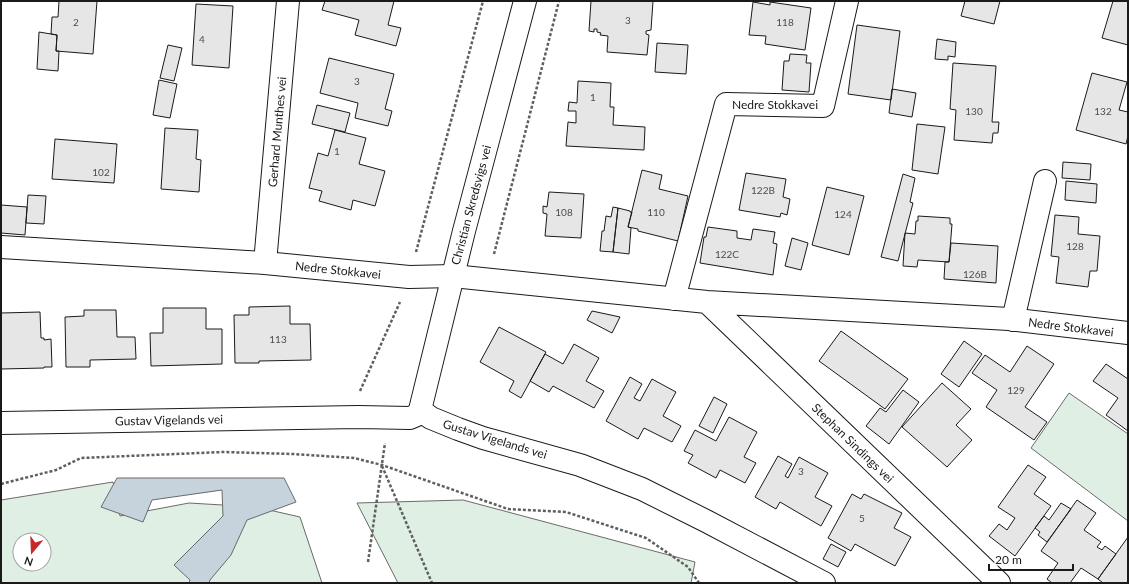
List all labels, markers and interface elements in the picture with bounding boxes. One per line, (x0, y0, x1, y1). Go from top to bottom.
house number: 3 (625, 14, 631, 26)
house number: 2 (73, 16, 79, 28)
house number: 118 (776, 16, 794, 28)
house number: 4 (199, 33, 205, 45)
house number: 3 (354, 75, 360, 87)
street label: Gerhard Munthes vei (265, 76, 289, 188)
house number: 1 (590, 91, 596, 103)
street label: Nedre Stokkavei (732, 97, 818, 112)
house number: 130 (965, 105, 983, 117)
house number: 132 (1094, 105, 1112, 117)
street label: Christian Skredsvigs vei (448, 143, 494, 267)
house number: 1 (334, 145, 340, 157)
house number: 102 (92, 166, 110, 178)
house number: 122B (751, 184, 775, 196)
house number: 108 (555, 206, 573, 218)
house number: 110 (647, 206, 665, 218)
house number: 124 (834, 208, 852, 220)
house number: 128 (1066, 240, 1084, 252)
house number: 122C (715, 248, 739, 260)
street label: Nedre Stokkavei (294, 258, 382, 282)
house number: 126B (963, 268, 987, 280)
street label: Nedre Stokkavei (1027, 314, 1115, 340)
house number: 113 (269, 333, 287, 345)
house number: 129 (1007, 384, 1025, 396)
street label: Stephan Sindings vei (809, 400, 897, 486)
street label: Gustav Vigelands vei (115, 412, 223, 428)
street label: Gustav Vigelands vei (441, 416, 549, 462)
house number: 3 (798, 465, 804, 477)
house number: 5 (859, 512, 865, 524)
north arrow (12, 532, 52, 572)
scale bar (989, 546, 1073, 572)
text: 20 m (995, 552, 1022, 567)
text: N (22, 554, 35, 569)

